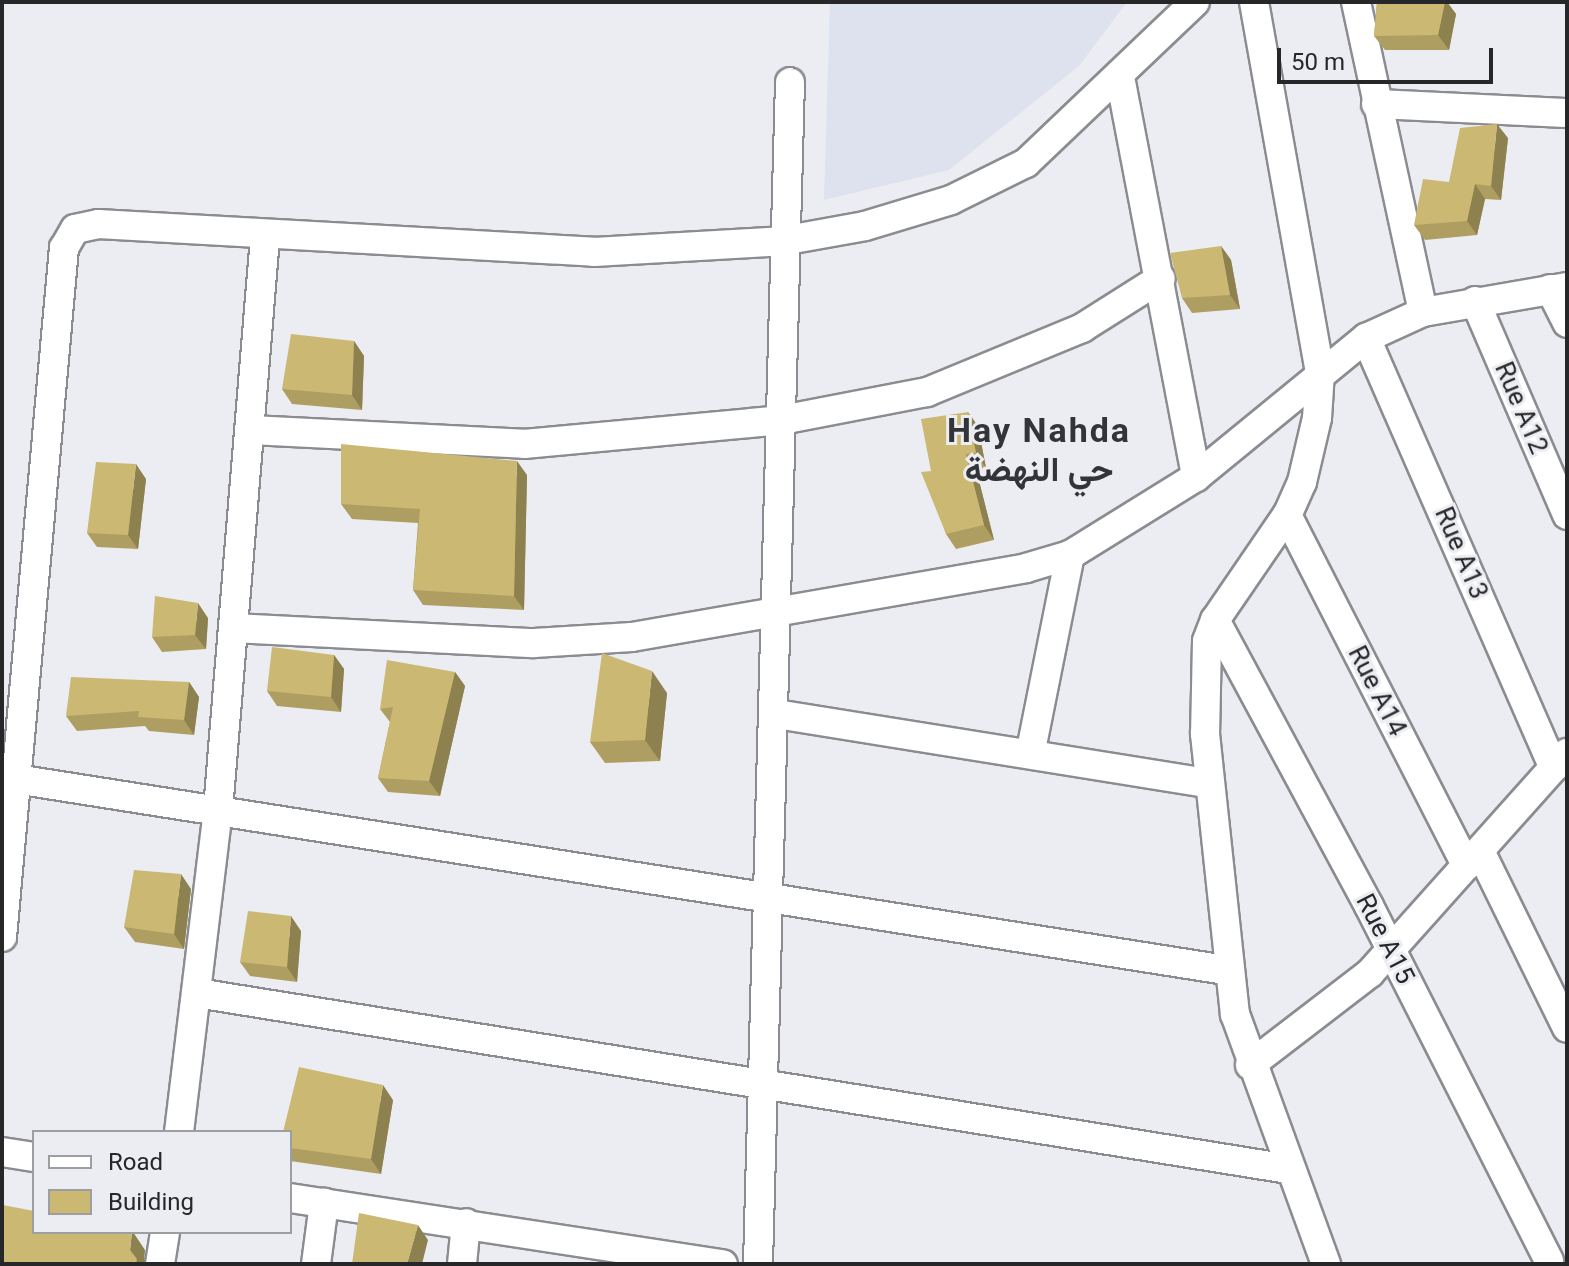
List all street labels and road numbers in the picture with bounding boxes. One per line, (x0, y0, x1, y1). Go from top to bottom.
street label: Rue A12 (1488, 357, 1554, 459)
street label: Rue A13 (1428, 502, 1494, 604)
street label: Rue A14 (1341, 641, 1413, 741)
street label: Rue A15 (1349, 889, 1421, 989)

